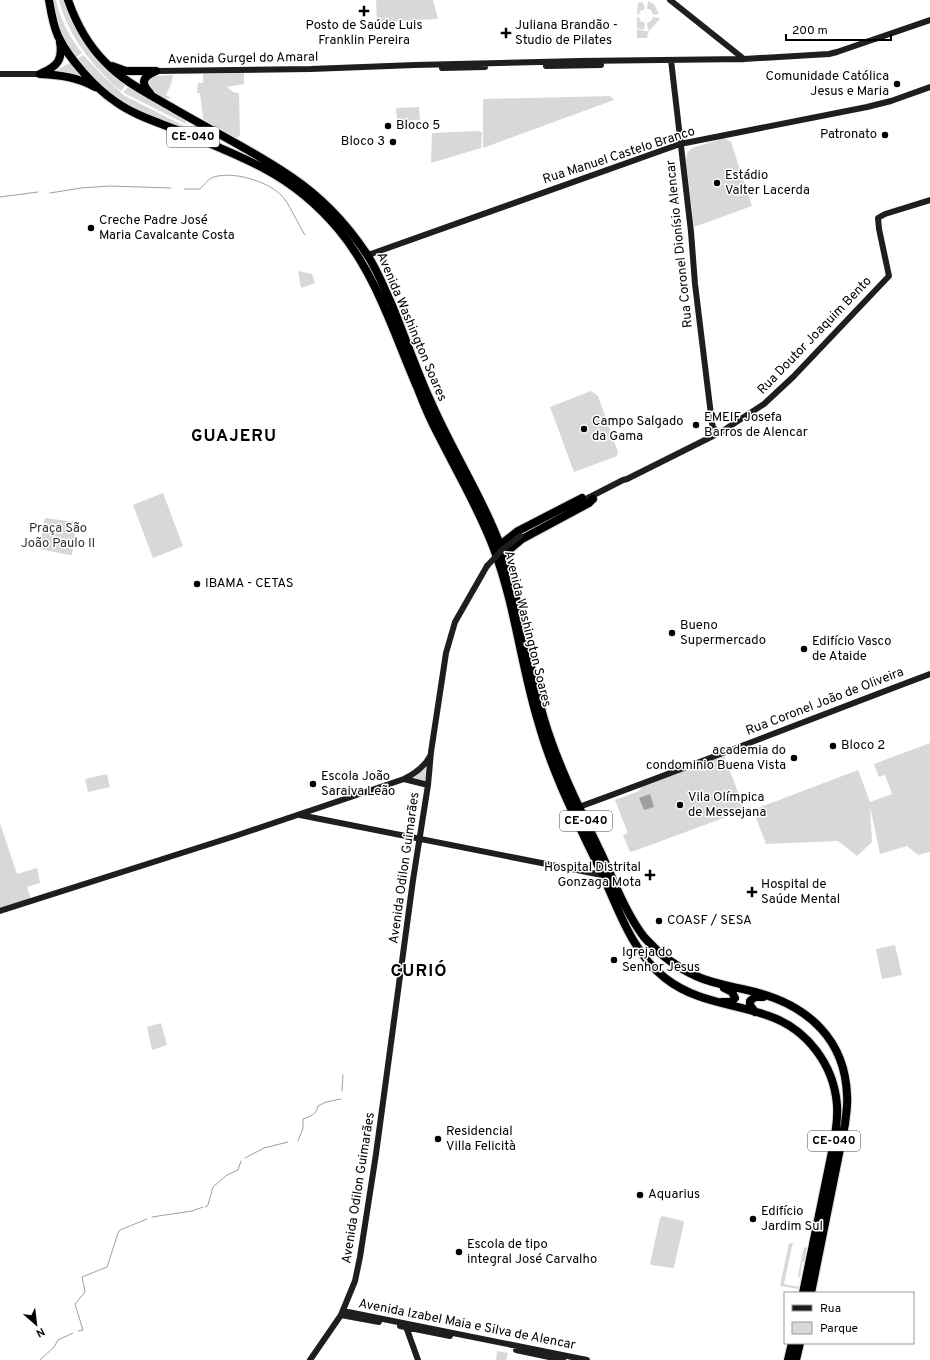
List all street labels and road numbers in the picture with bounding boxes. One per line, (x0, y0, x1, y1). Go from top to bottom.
street label: Avenida Gurgel do Amaral (168, 50, 318, 68)
street label: Rua Manuel Castelo Branco (541, 124, 697, 188)
road number: CE-040 (167, 127, 219, 147)
street label: Rua Coronel Dionísio Alencar (663, 159, 697, 329)
street label: Avenida Washington Soares (372, 250, 450, 404)
street label: Rua Doutor Joaquim Bento (754, 274, 876, 398)
street label: Avenida Washington Soares (500, 549, 554, 709)
street label: Rua Coronel João de Oliveira (744, 664, 906, 740)
street label: Avenida Odilon Guimarães (386, 791, 424, 945)
road number: CE-040 (560, 811, 612, 831)
street label: Avenida Odilon Guimarães (339, 1111, 379, 1265)
road number: CE-040 (808, 1131, 860, 1151)
street label: Avenida Izabel Maia e Silva de Alencar (357, 1296, 577, 1354)

